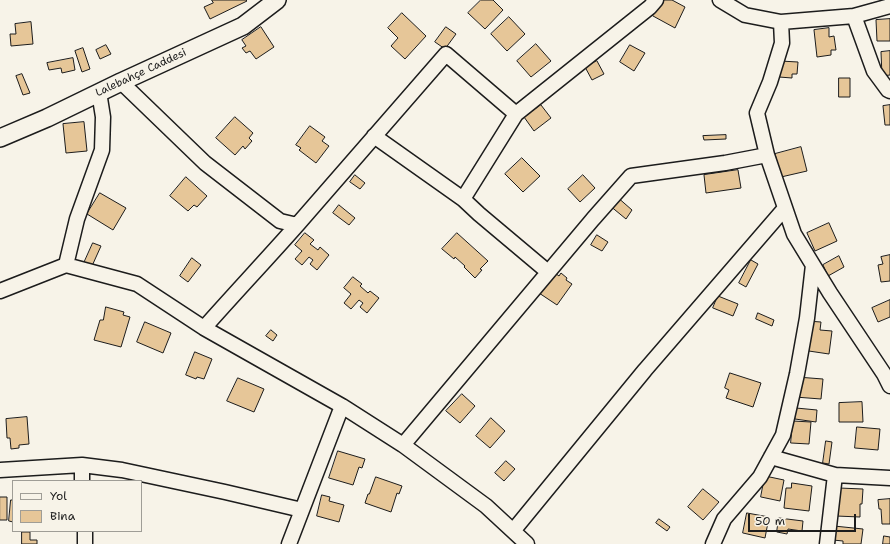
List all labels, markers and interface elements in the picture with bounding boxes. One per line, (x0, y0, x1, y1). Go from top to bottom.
street label: Lalebahçe Caddesi (93, 46, 189, 100)
legend (12, 480, 142, 532)
text: Yol (50, 488, 67, 504)
scale bar (750, 506, 858, 532)
text: Bina (50, 508, 75, 524)
text: 50 m (755, 513, 785, 529)

